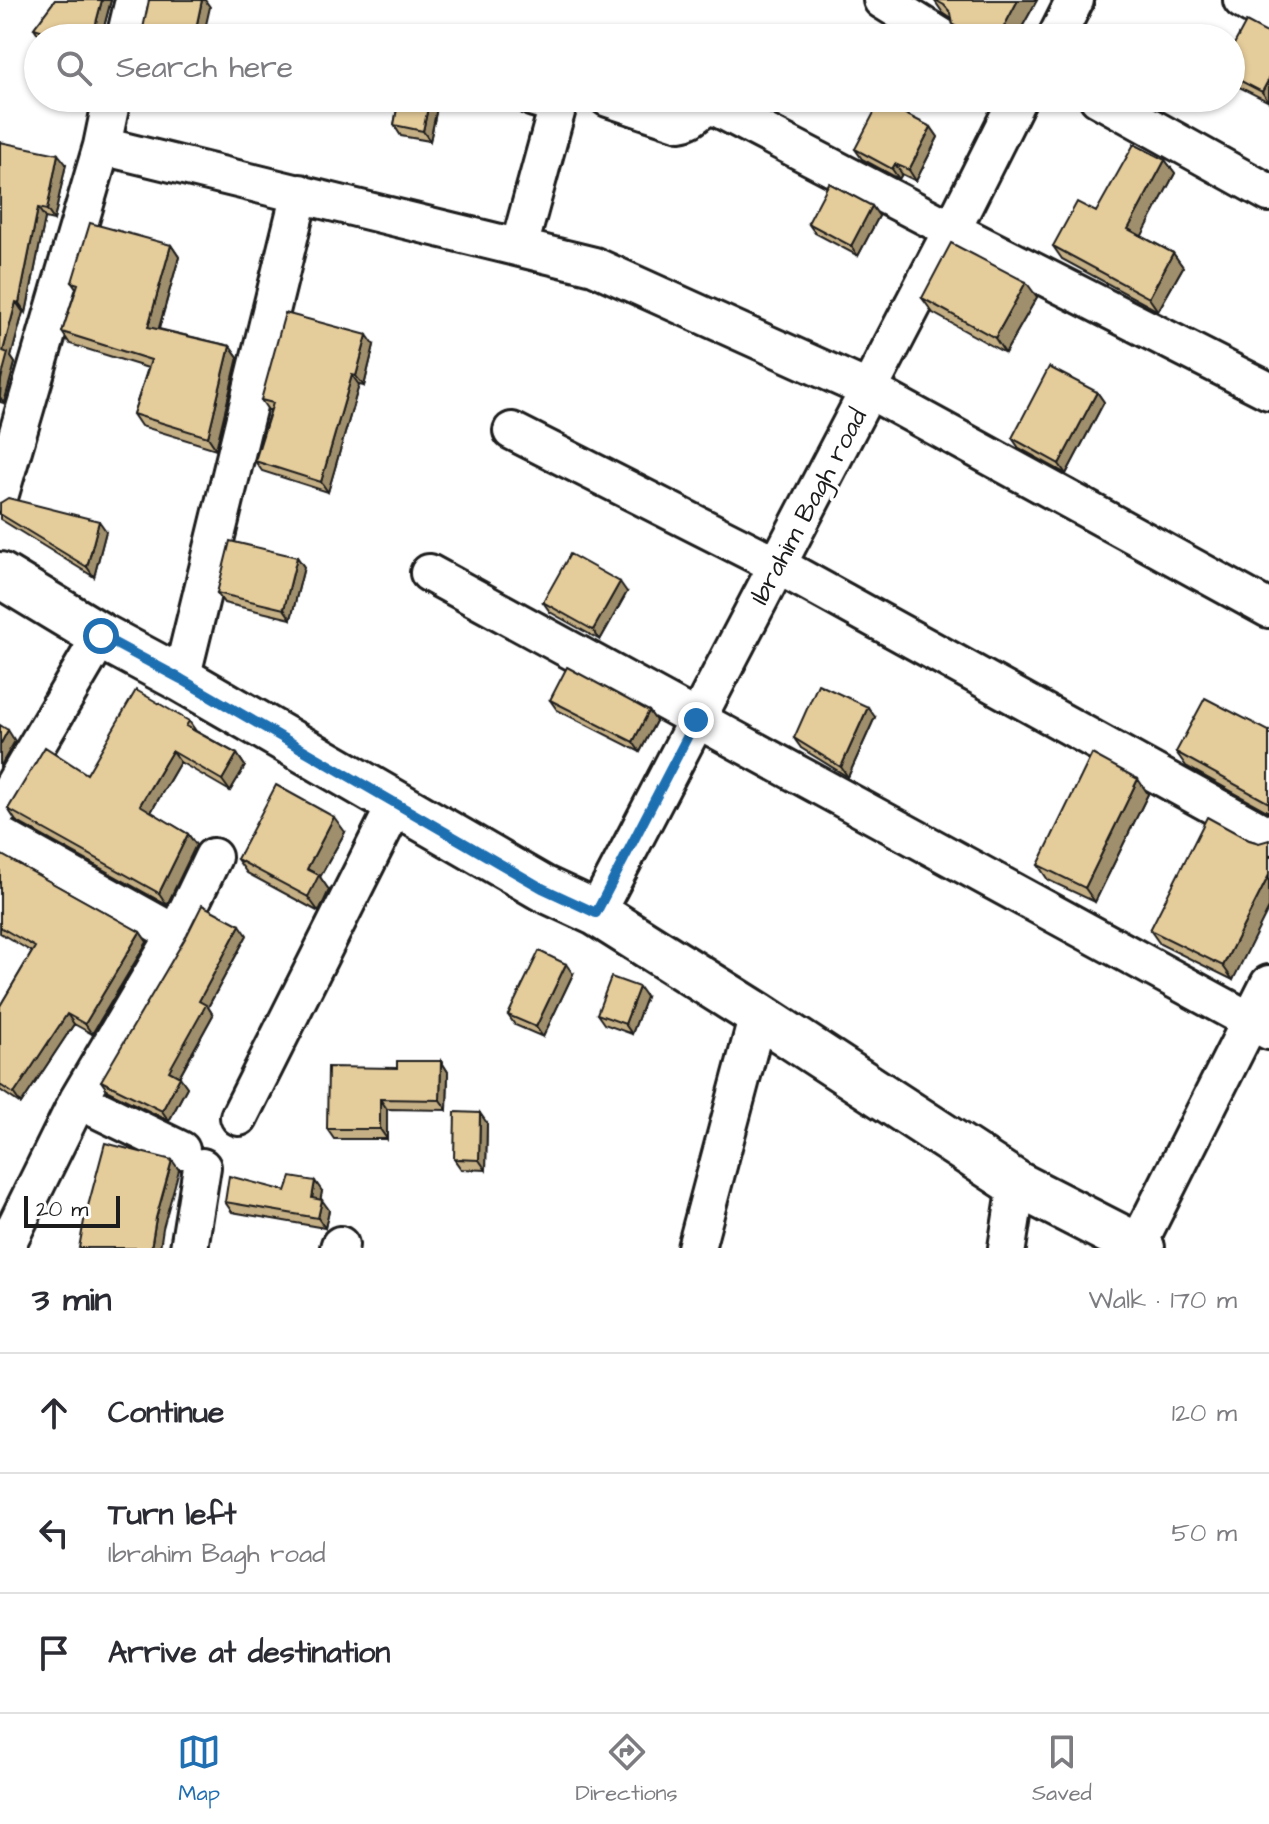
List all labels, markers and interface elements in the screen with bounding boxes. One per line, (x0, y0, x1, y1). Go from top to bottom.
search box (24, 24, 1245, 112)
icon: search (52, 46, 96, 90)
text: Search here (116, 47, 293, 89)
street label: Ibrahim Bagh road (742, 402, 878, 612)
route start (83, 618, 119, 654)
route end (678, 702, 714, 738)
scale bar (24, 1192, 120, 1228)
text: 20 m (36, 1194, 88, 1225)
text: 3 min (32, 1276, 112, 1324)
text: Walk · 170 m (1088, 1282, 1237, 1318)
icon: ahead (32, 1391, 76, 1435)
text: Continue (108, 1392, 224, 1434)
text: 120 m (1172, 1395, 1237, 1431)
text: Turn left (108, 1494, 236, 1536)
icon: left (32, 1511, 76, 1555)
text: 50 m (1172, 1515, 1237, 1551)
text: Ibrahim Bagh road (108, 1536, 326, 1572)
icon: arrive (32, 1631, 76, 1675)
text: Arrive at destination (108, 1632, 390, 1674)
tab: Map (177, 1730, 221, 1809)
tab: Directions (575, 1730, 678, 1809)
tab: Saved (1032, 1730, 1092, 1809)

